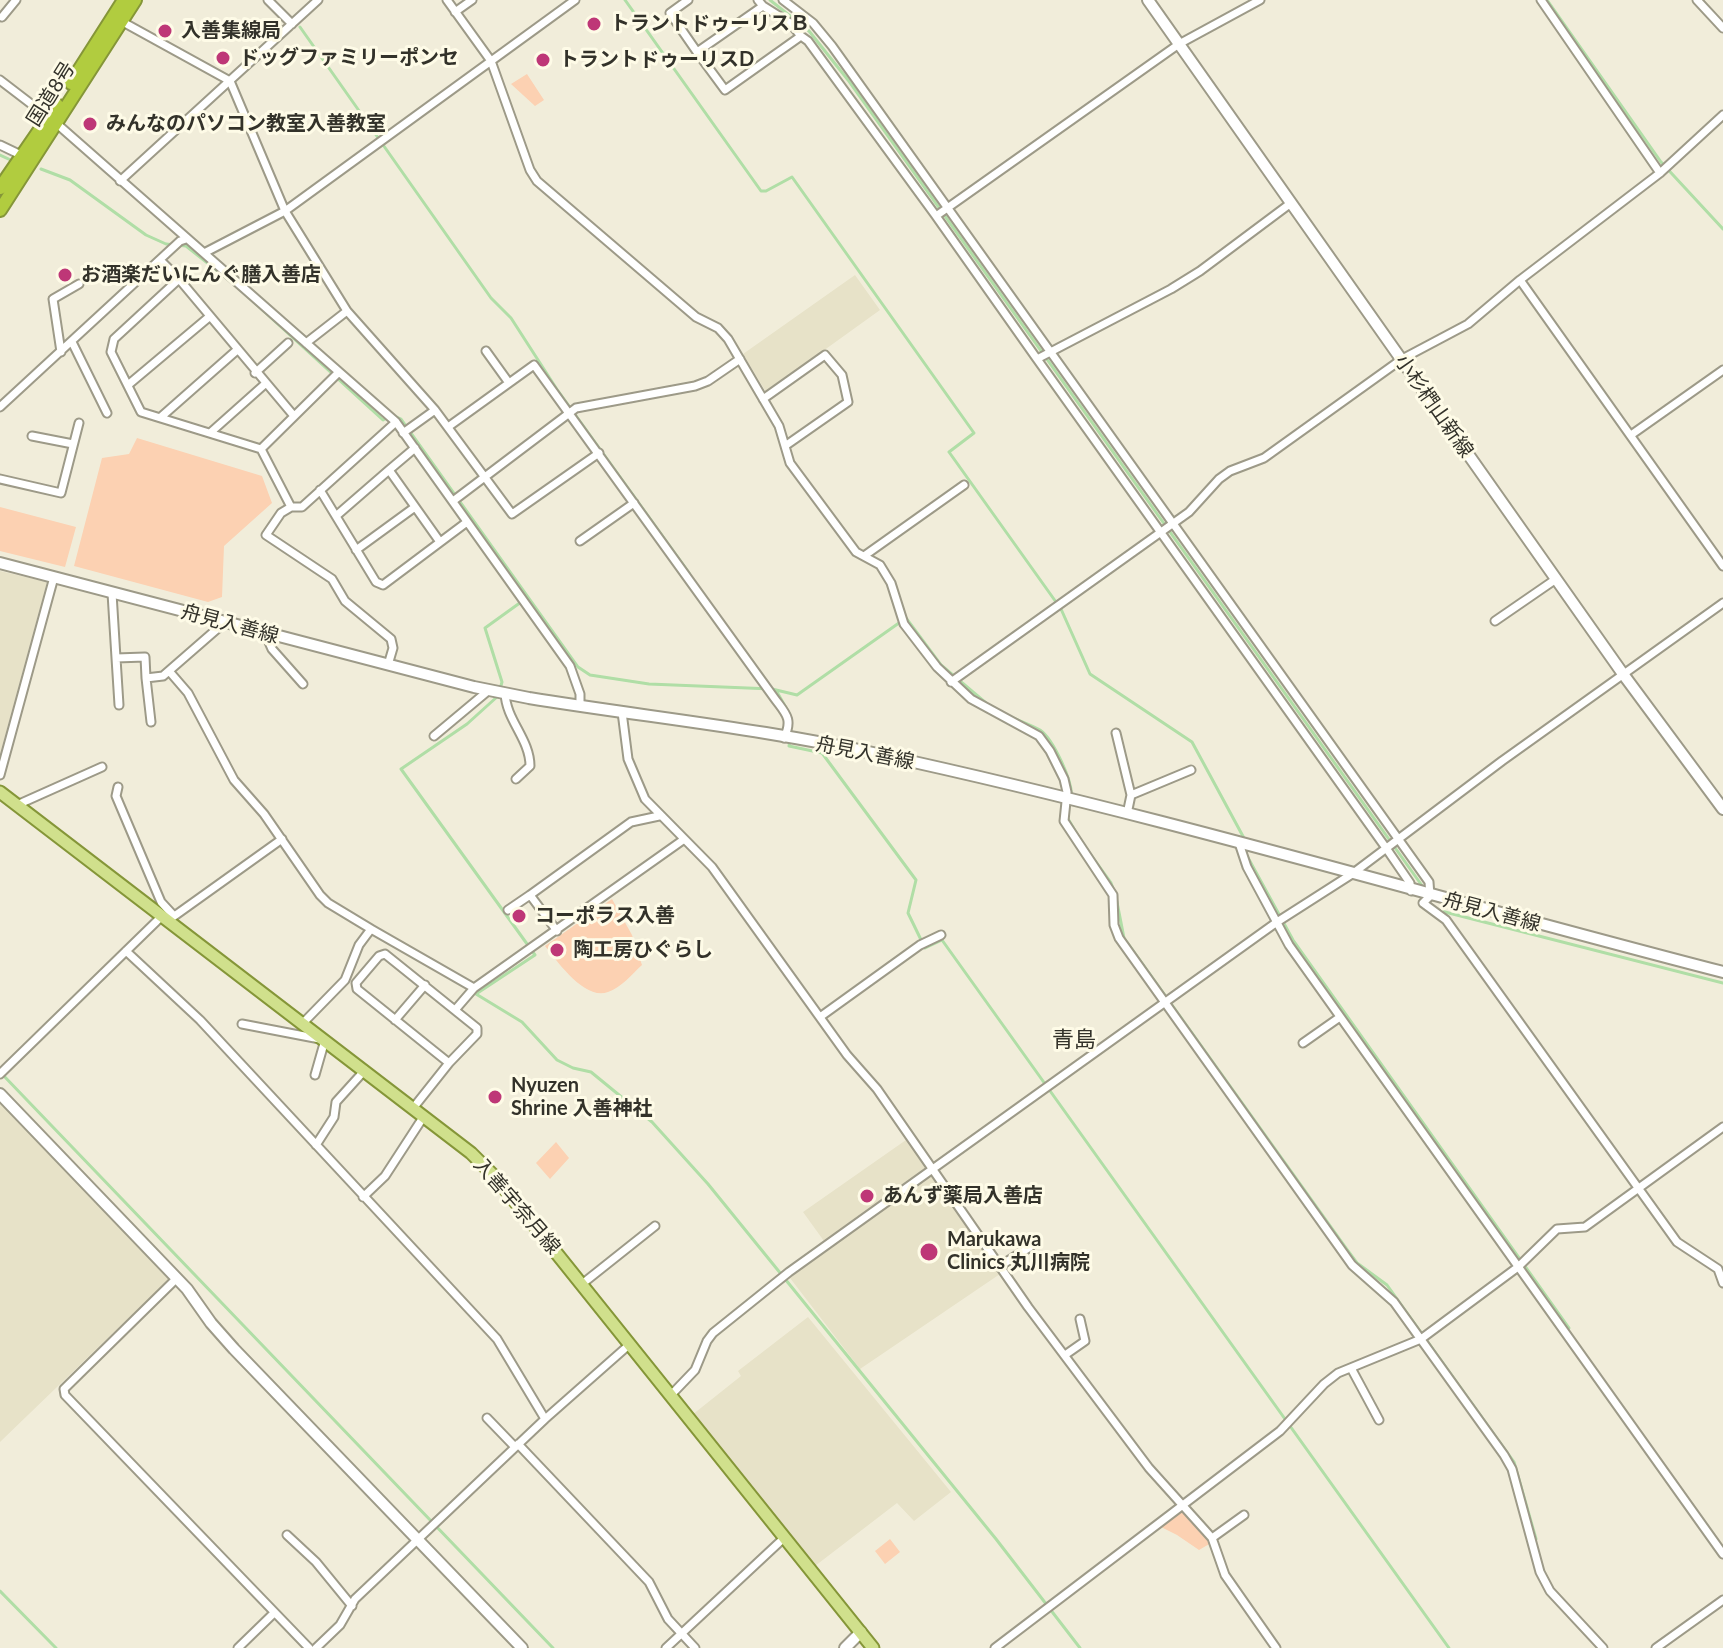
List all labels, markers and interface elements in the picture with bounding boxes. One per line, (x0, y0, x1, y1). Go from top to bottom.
place label: トラントドゥーリスＢ (610, 12, 810, 36)
marker: トラントドゥーリスＢ (585, 15, 603, 33)
place label: 入善集線局 (181, 19, 281, 43)
marker: 入善集線局 (156, 22, 174, 40)
place label: ドッグファミリーポンセ (239, 46, 459, 70)
place label: トラントドゥーリスD (559, 48, 754, 72)
marker: ドッグファミリーポンセ (214, 49, 232, 67)
marker: トラントドゥーリスD (534, 51, 552, 69)
street label: 国道8号 (22, 57, 80, 131)
place label: みんなのパソコン教室入善教室 (106, 112, 386, 136)
marker: みんなのパソコン教室入善教室 (81, 115, 99, 133)
place label: お酒楽だいにんぐ膳入善店 (81, 263, 321, 287)
marker: お酒楽だいにんぐ膳入善店 (56, 266, 74, 284)
street label: 小杉椚山新線 (1390, 350, 1478, 462)
street label: 舟見入善線 (179, 599, 281, 649)
street label: 舟見入善線 (814, 732, 916, 774)
street label: 舟見入善線 (1441, 887, 1543, 937)
place label: コーポラス入善 (535, 904, 675, 928)
marker: コーポラス入善 (510, 907, 528, 925)
place label: 陶工房ひぐらし (573, 938, 713, 962)
marker: 陶工房ひぐらし (548, 941, 566, 959)
district label: 青島 (1052, 1027, 1096, 1053)
place label: Nyuzen Shrine 入善神社 (511, 1074, 652, 1121)
marker: Nyuzen Shrine 入善神社 (486, 1088, 504, 1106)
street label: 入善宇奈月線 (469, 1153, 565, 1259)
place label: あんず薬局入善店 (883, 1184, 1043, 1208)
marker: あんず薬局入善店 (858, 1187, 876, 1205)
place label: Marukawa Clinics 丸川病院 (947, 1228, 1090, 1275)
marker: Marukawa Clinics 丸川病院 (918, 1241, 940, 1263)

